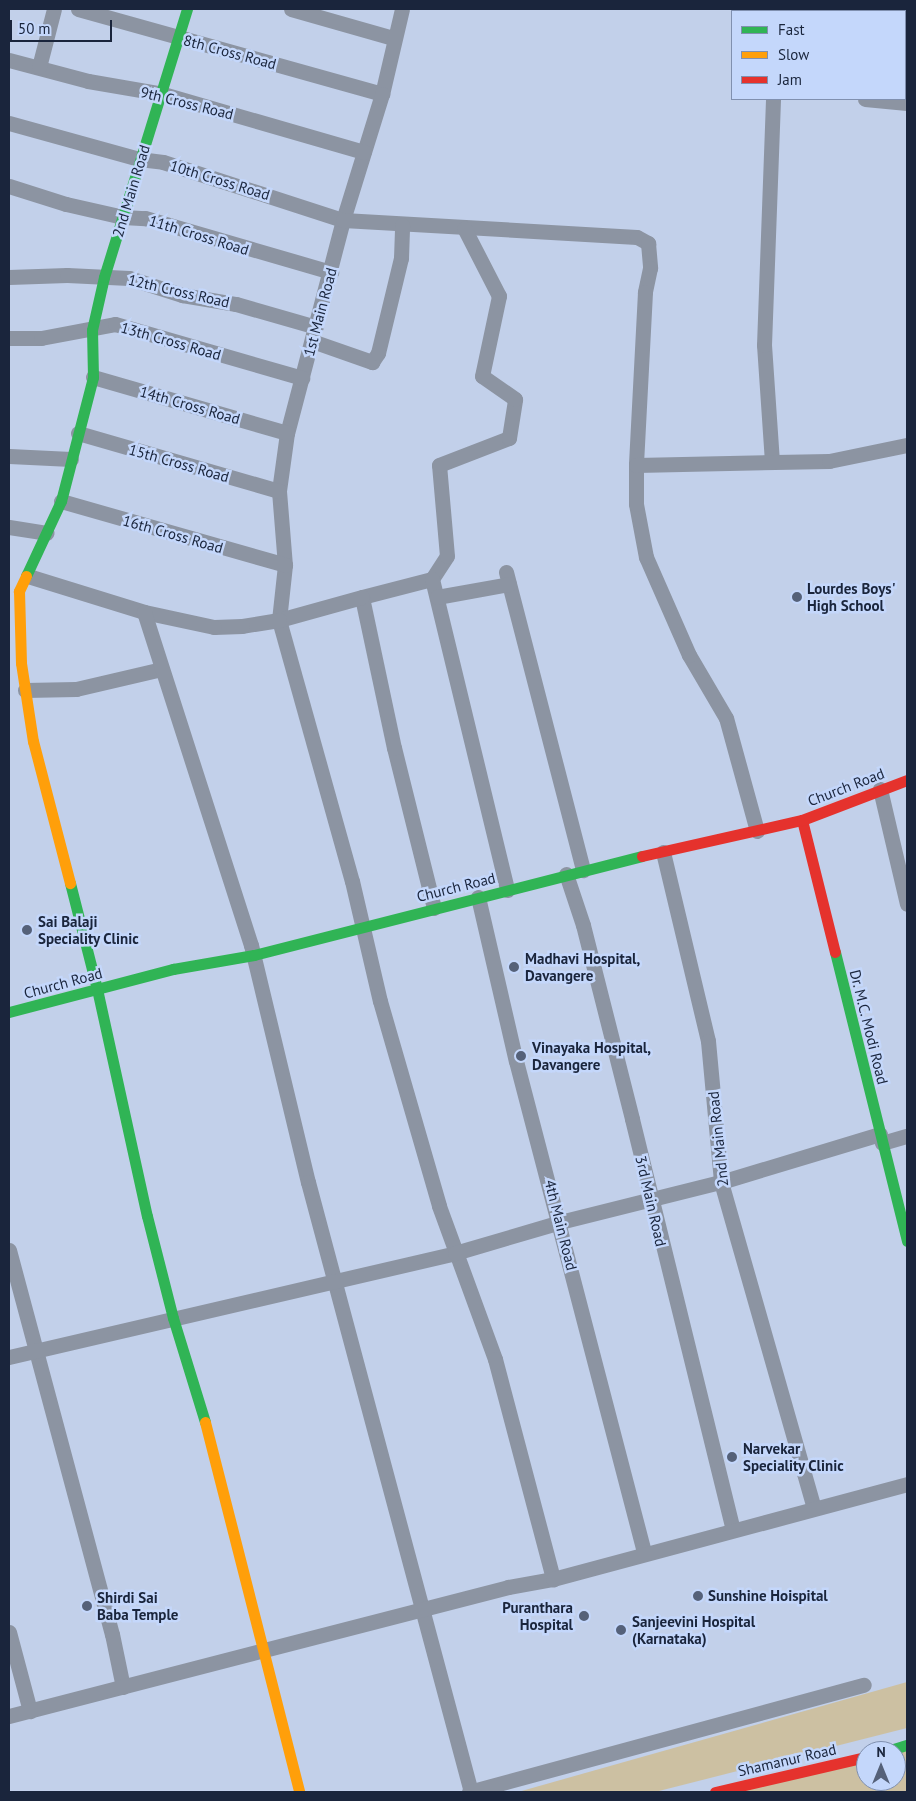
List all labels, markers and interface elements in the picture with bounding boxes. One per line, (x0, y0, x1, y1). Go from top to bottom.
scale bar (12, 10, 115, 42)
legend (731, 10, 906, 100)
text: 50 m (18, 19, 51, 38)
text: Fast (778, 20, 805, 39)
street label: 8th Cross Road (182, 31, 278, 73)
text: Slow (778, 45, 809, 64)
text: Jam (778, 70, 802, 89)
street label: 9th Cross Road (139, 83, 235, 123)
street label: 2nd Main Road (108, 143, 154, 239)
street label: 10th Cross Road (168, 156, 272, 204)
street label: 11th Cross Road (147, 211, 251, 259)
street label: 1st Main Road (300, 266, 340, 358)
street label: 12th Cross Road (127, 271, 231, 311)
street label: 13th Cross Road (119, 318, 223, 364)
street label: 14th Cross Road (138, 382, 242, 428)
street label: 15th Cross Road (127, 440, 231, 486)
street label: 16th Cross Road (121, 511, 225, 557)
place label: Lourdes Boys' High School (807, 579, 895, 614)
marker: Lourdes Boys' High School (791, 591, 803, 603)
street label: Church Road (805, 764, 887, 810)
street label: Church Road (415, 869, 497, 905)
place label: Sai Balaji Speciality Clinic (38, 912, 139, 947)
marker: Sai Balaji Speciality Clinic (20, 923, 34, 937)
place label: Madhavi Hospital, Davangere (525, 949, 640, 984)
marker: Madhavi Hospital, Davangere (507, 960, 521, 974)
street label: Church Road (22, 964, 104, 1002)
street label: Dr. M.C. Modi Road (846, 967, 892, 1087)
place label: Vinayaka Hospital, Davangere (532, 1038, 651, 1073)
marker: Vinayaka Hospital, Davangere (514, 1049, 528, 1063)
street label: 2nd Main Road (704, 1090, 732, 1188)
street label: 3rd Main Road (632, 1154, 670, 1248)
street label: 4th Main Road (541, 1178, 581, 1272)
place label: Narvekar Speciality Clinic (743, 1439, 844, 1474)
marker: Narvekar Speciality Clinic (725, 1450, 739, 1464)
place label: Sunshine Hoispital (708, 1587, 828, 1605)
place label: Shirdi Sai Baba Temple (97, 1588, 179, 1623)
marker: Sunshine Hoispital (692, 1590, 704, 1602)
place label: Puranthara Hospital (502, 1598, 573, 1633)
marker: Shirdi Sai Baba Temple (81, 1600, 93, 1612)
marker: Puranthara Hospital (577, 1609, 591, 1623)
place label: Sanjeevini Hospital (Karnataka) (632, 1612, 755, 1647)
marker: Sanjeevini Hospital (Karnataka) (614, 1623, 628, 1637)
street label: Shamanur Road (736, 1740, 838, 1780)
north arrow (856, 1741, 906, 1791)
text: N (876, 1743, 886, 1761)

